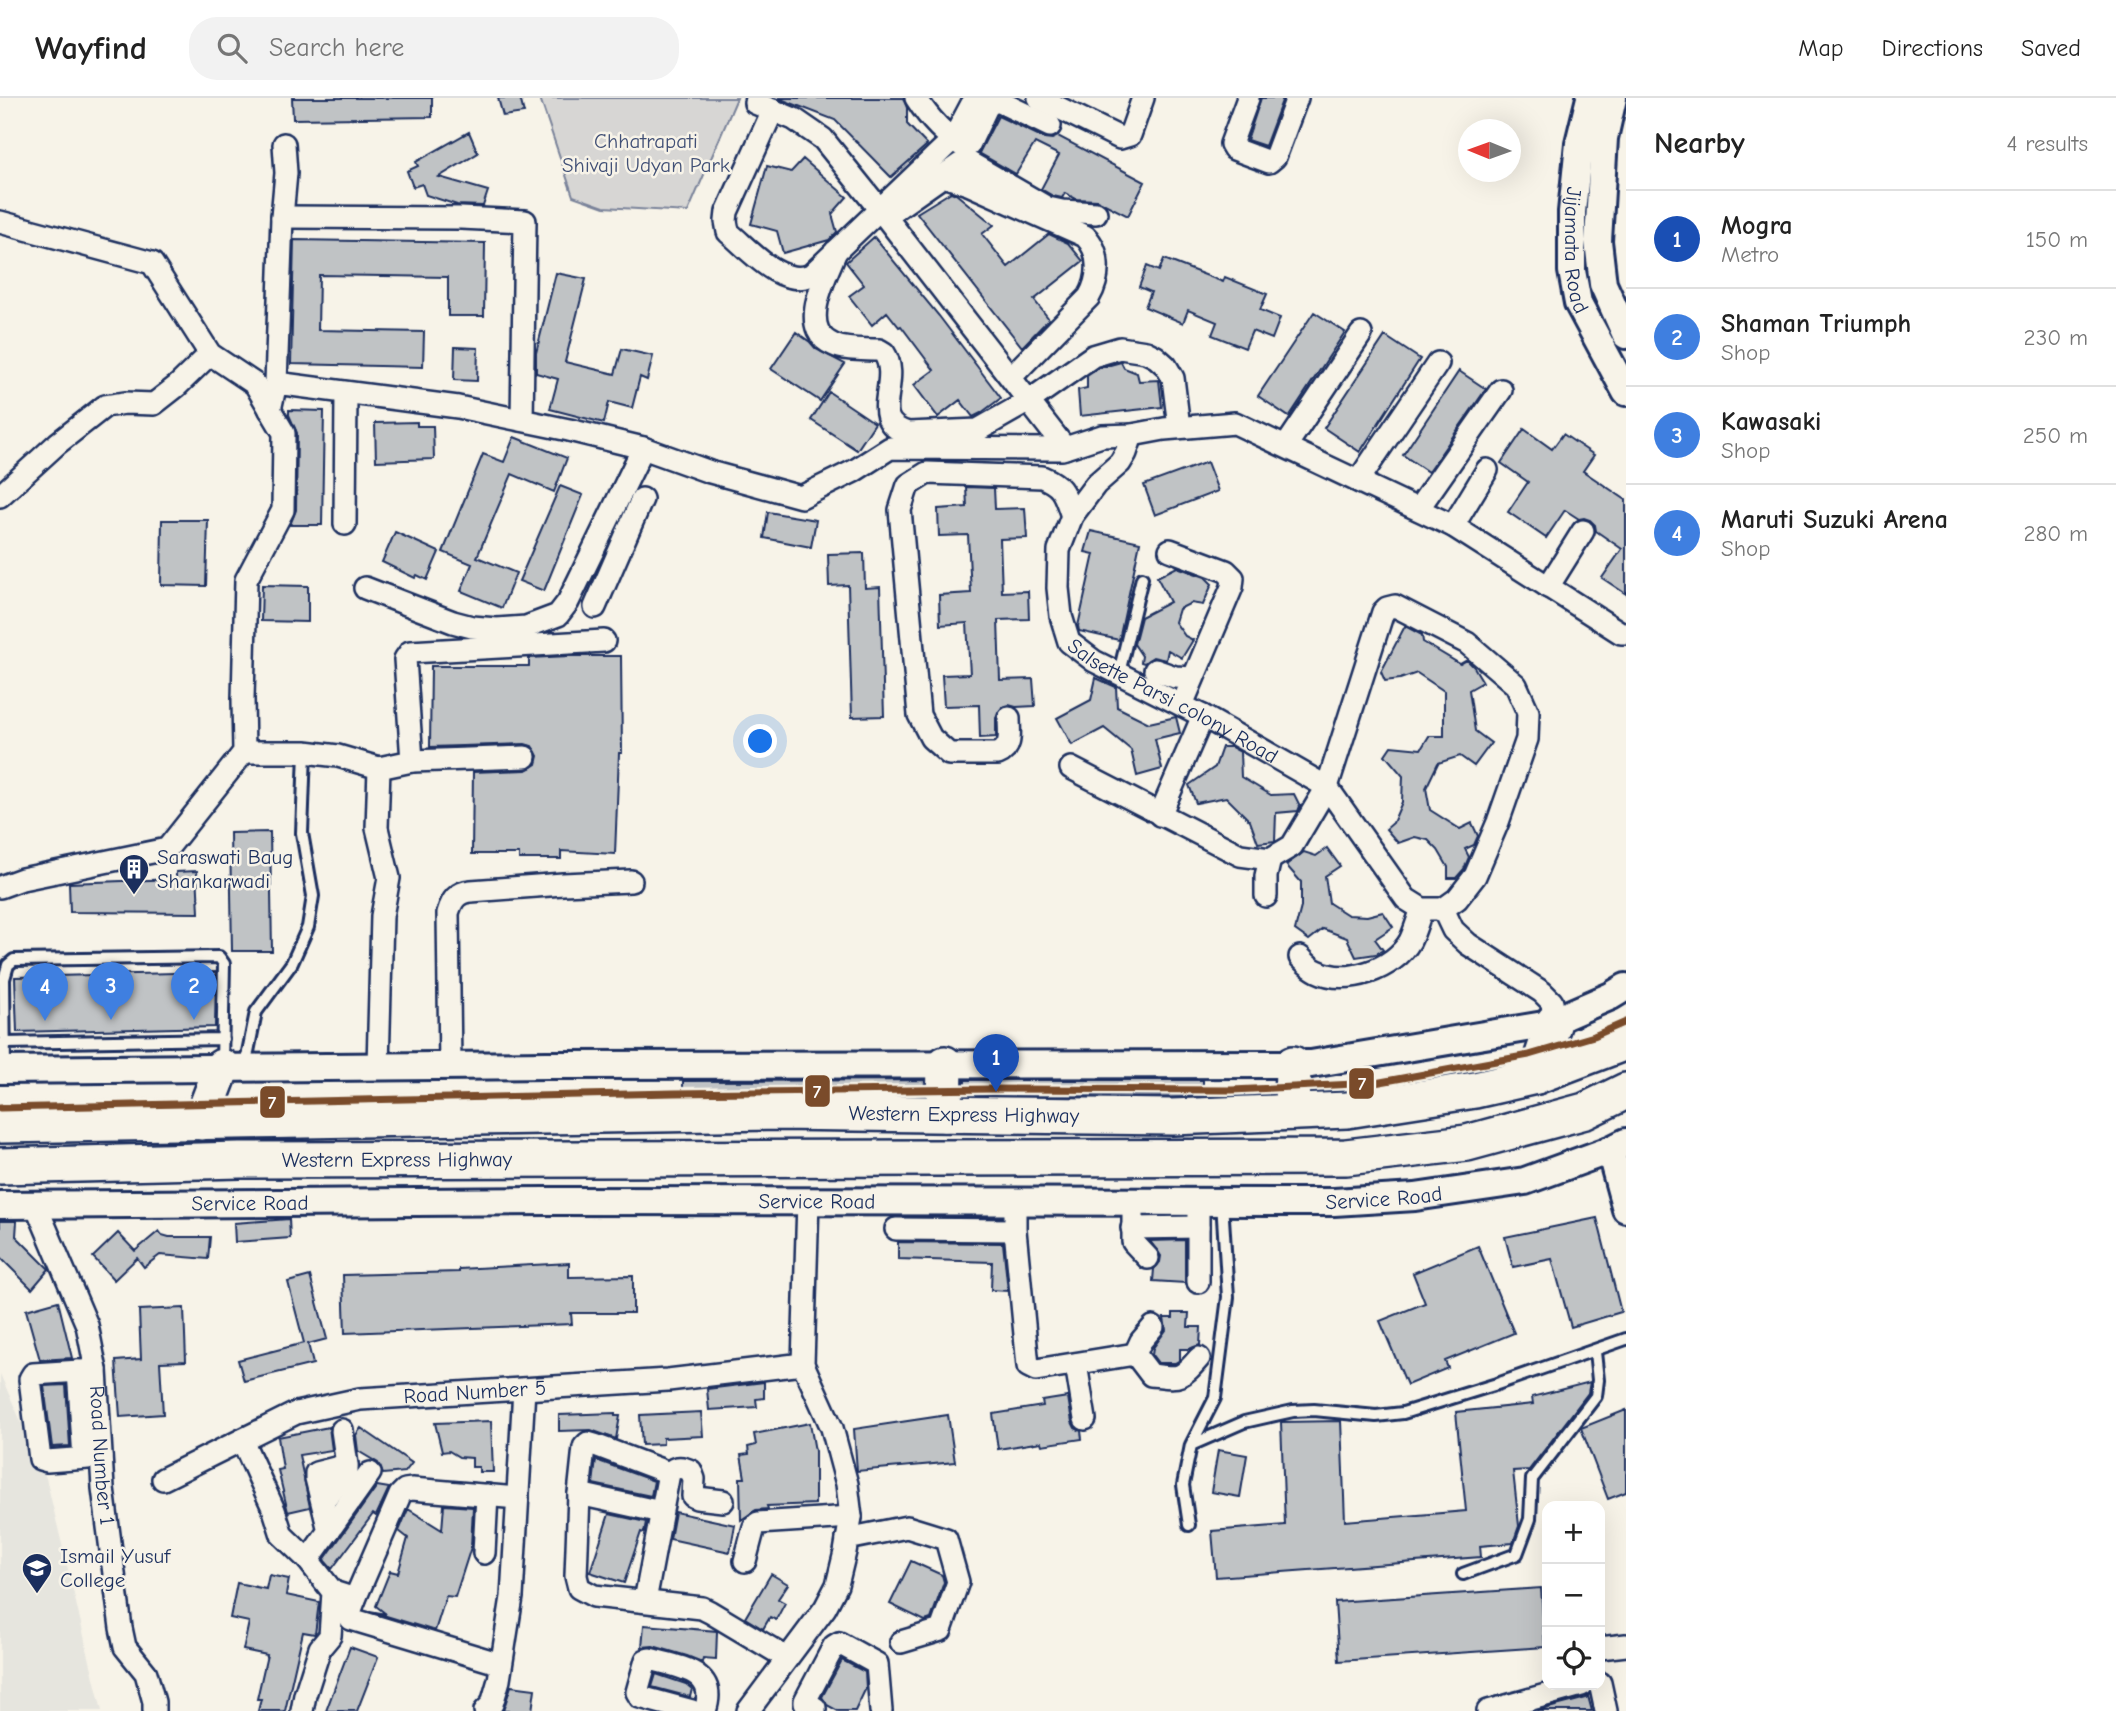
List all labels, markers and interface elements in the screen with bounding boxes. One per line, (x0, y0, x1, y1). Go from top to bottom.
search box (189, 17, 679, 80)
text: Wayfind (35, 29, 147, 67)
icon: search (213, 29, 251, 67)
text: Search here (269, 33, 404, 63)
text: Map (1798, 34, 1844, 62)
text: Directions (1882, 34, 1983, 62)
text: Saved (2021, 34, 2081, 62)
north arrow (1458, 119, 1521, 182)
text: Nearby (1654, 126, 1745, 161)
park label: Chhatrapati Shivaji Udyan Park (562, 129, 730, 177)
text: 4 results (2006, 130, 2088, 157)
street label: Jijamata Road (1560, 186, 1593, 318)
text: Mogra (1721, 211, 1793, 241)
text: 1 (1672, 226, 1682, 253)
text: 150 m (2026, 226, 2088, 253)
text: Metro (1721, 241, 1779, 268)
text: Shaman Triumph (1721, 309, 1911, 339)
text: 2 (1671, 324, 1683, 351)
text: 230 m (2024, 324, 2088, 351)
text: Shop (1721, 339, 1770, 366)
text: Kawasaki (1721, 407, 1821, 437)
text: 3 (1671, 422, 1683, 449)
text: 250 m (2023, 422, 2088, 449)
text: Shop (1721, 437, 1770, 464)
text: Maruti Suzuki Arena (1721, 505, 1948, 535)
text: 4 (1672, 520, 1682, 547)
text: 280 m (2023, 520, 2088, 547)
text: Shop (1721, 535, 1770, 562)
street label: Salsette Parsi colony Road (1063, 633, 1282, 768)
your location (743, 724, 777, 758)
place label: Saraswati Baug Shankarwadi (157, 845, 293, 893)
building icon: Saraswati Baug Shankarwadi (117, 852, 151, 896)
pin: 3 (88, 962, 134, 1020)
pin: 2 (171, 962, 217, 1020)
pin: 4 (22, 963, 68, 1021)
pin: 1 (973, 1034, 1019, 1092)
line badge: 7 (1348, 1067, 1375, 1100)
text: 7 (1358, 1073, 1367, 1095)
line badge: 7 (804, 1074, 831, 1108)
text: 7 (813, 1081, 822, 1103)
line badge: 7 (259, 1085, 286, 1119)
text: 7 (268, 1092, 277, 1114)
street label: Western Express Highway (848, 1101, 1080, 1128)
street label: Western Express Highway (282, 1147, 513, 1172)
street label: Service Road (1325, 1181, 1444, 1214)
street label: Service Road (758, 1189, 876, 1213)
street label: Service Road (191, 1191, 309, 1216)
street label: Road Number 5 (403, 1376, 547, 1408)
street label: Road Number 1 (85, 1385, 120, 1526)
map controls (1542, 1501, 1605, 1690)
button: + (1542, 1501, 1605, 1564)
place label: Ismail Yusuf College (60, 1544, 171, 1592)
school or university icon: Ismail Yusuf College (20, 1551, 54, 1595)
button: − (1542, 1564, 1605, 1627)
button: locate (1542, 1627, 1605, 1690)

